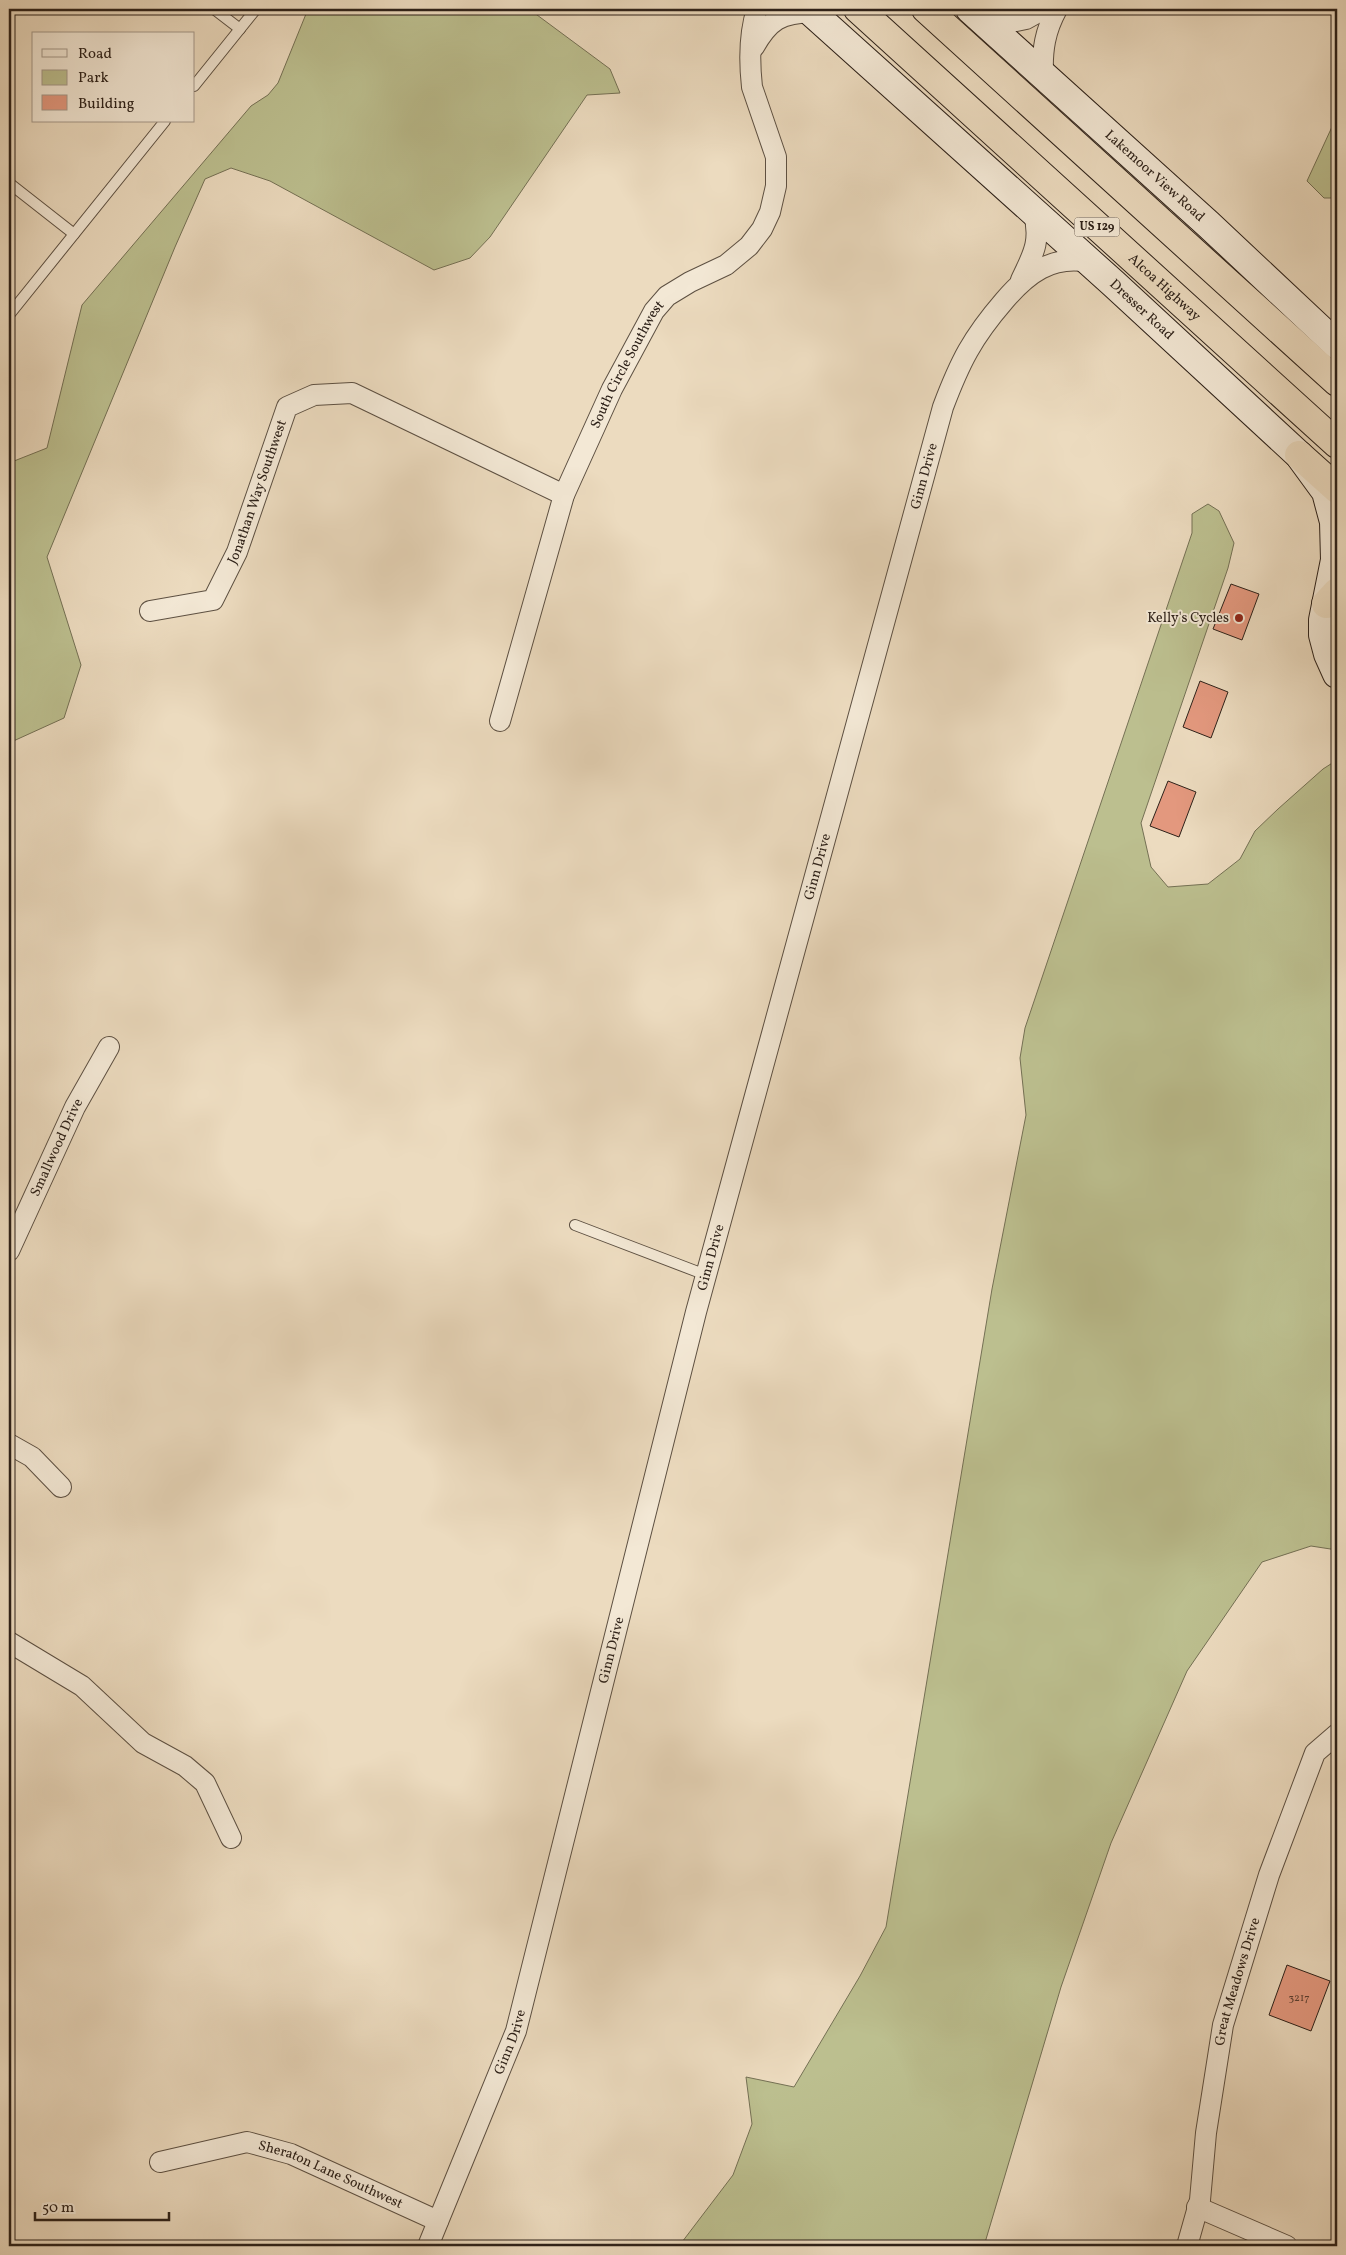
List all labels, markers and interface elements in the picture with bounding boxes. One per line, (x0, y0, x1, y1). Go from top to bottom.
legend (32, 32, 195, 122)
text: Road (78, 44, 112, 65)
text: Park (78, 68, 109, 89)
text: Building (78, 94, 135, 115)
street label: Lakemoor View Road (1101, 126, 1209, 226)
road number: US 129 (1074, 218, 1120, 236)
street label: Alcoa Highway (1124, 249, 1205, 326)
street label: Dresser Road (1105, 275, 1178, 344)
street label: South Circle Southwest (586, 296, 669, 431)
street label: Jonathan Way Southwest (223, 417, 291, 567)
street label: Ginn Drive (906, 440, 942, 511)
place label: Kelly's Cycles (1147, 609, 1229, 628)
marker: Kelly's Cycles (1233, 612, 1245, 624)
street label: Ginn Drive (799, 831, 836, 902)
street label: Smallwood Drive (26, 1095, 88, 1200)
street label: Ginn Drive (693, 1222, 729, 1293)
street label: Ginn Drive (594, 1614, 629, 1685)
street label: Great Meadows Drive (1210, 1915, 1265, 2047)
house number: 3217 (1288, 1991, 1310, 2006)
street label: Ginn Drive (490, 2007, 531, 2078)
street label: Sheraton Lane Southwest (256, 2136, 406, 2213)
scale bar (35, 2190, 169, 2222)
text: 50 m (42, 2198, 74, 2219)

